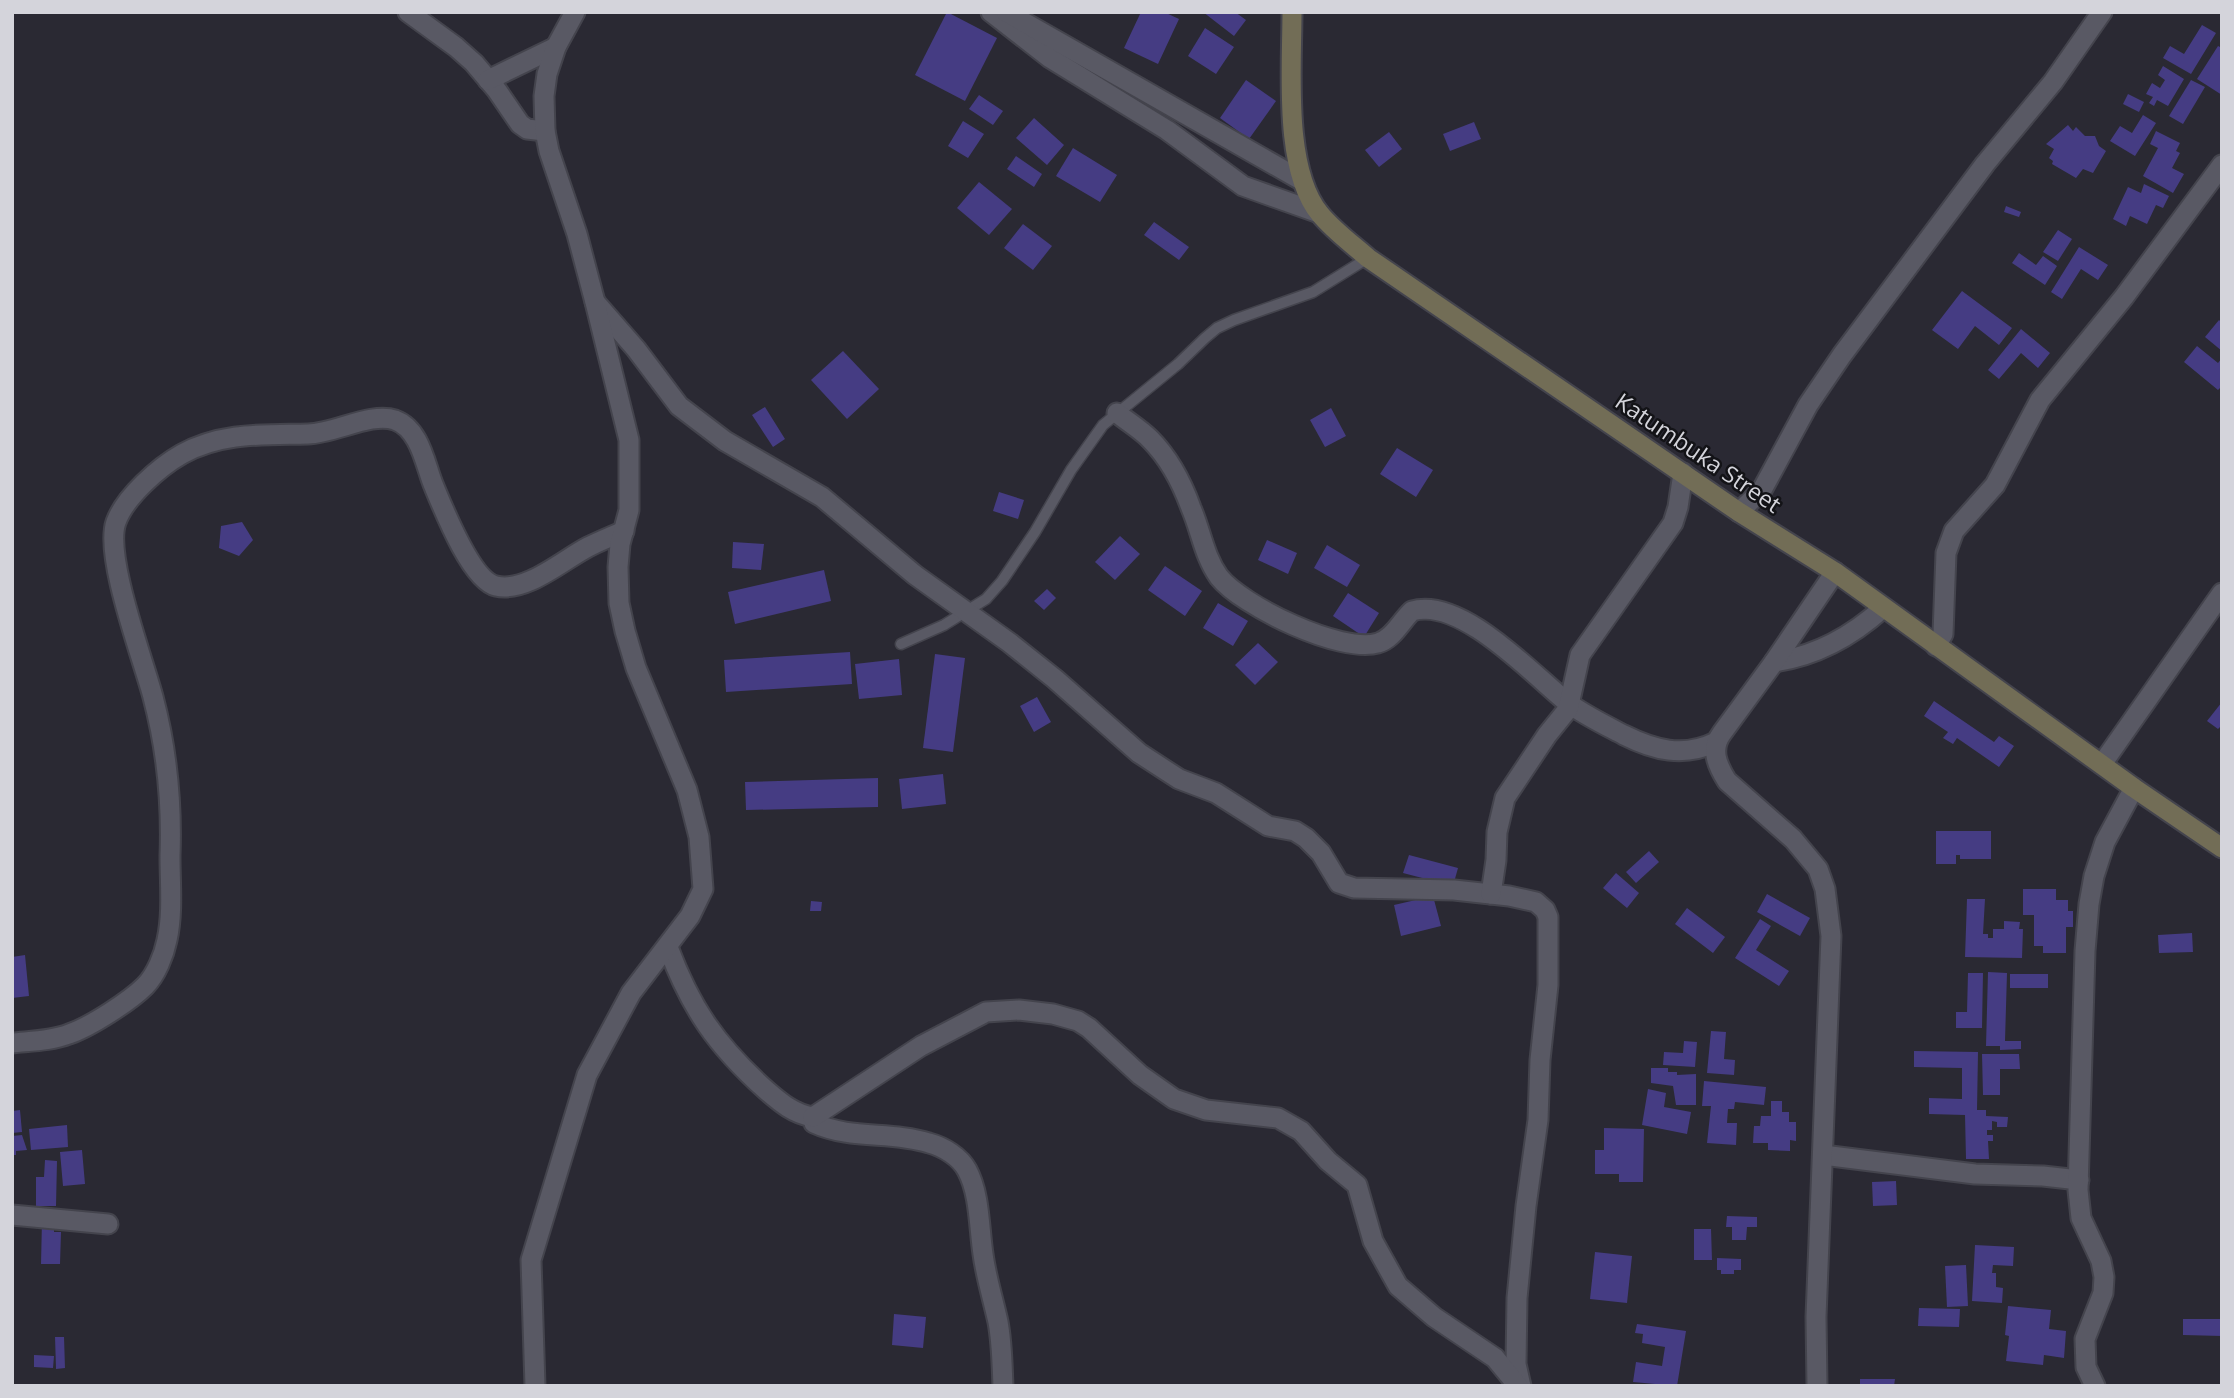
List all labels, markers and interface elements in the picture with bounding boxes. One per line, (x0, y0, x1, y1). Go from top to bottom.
street label: Katumbuka Street (1609, 385, 1788, 520)

